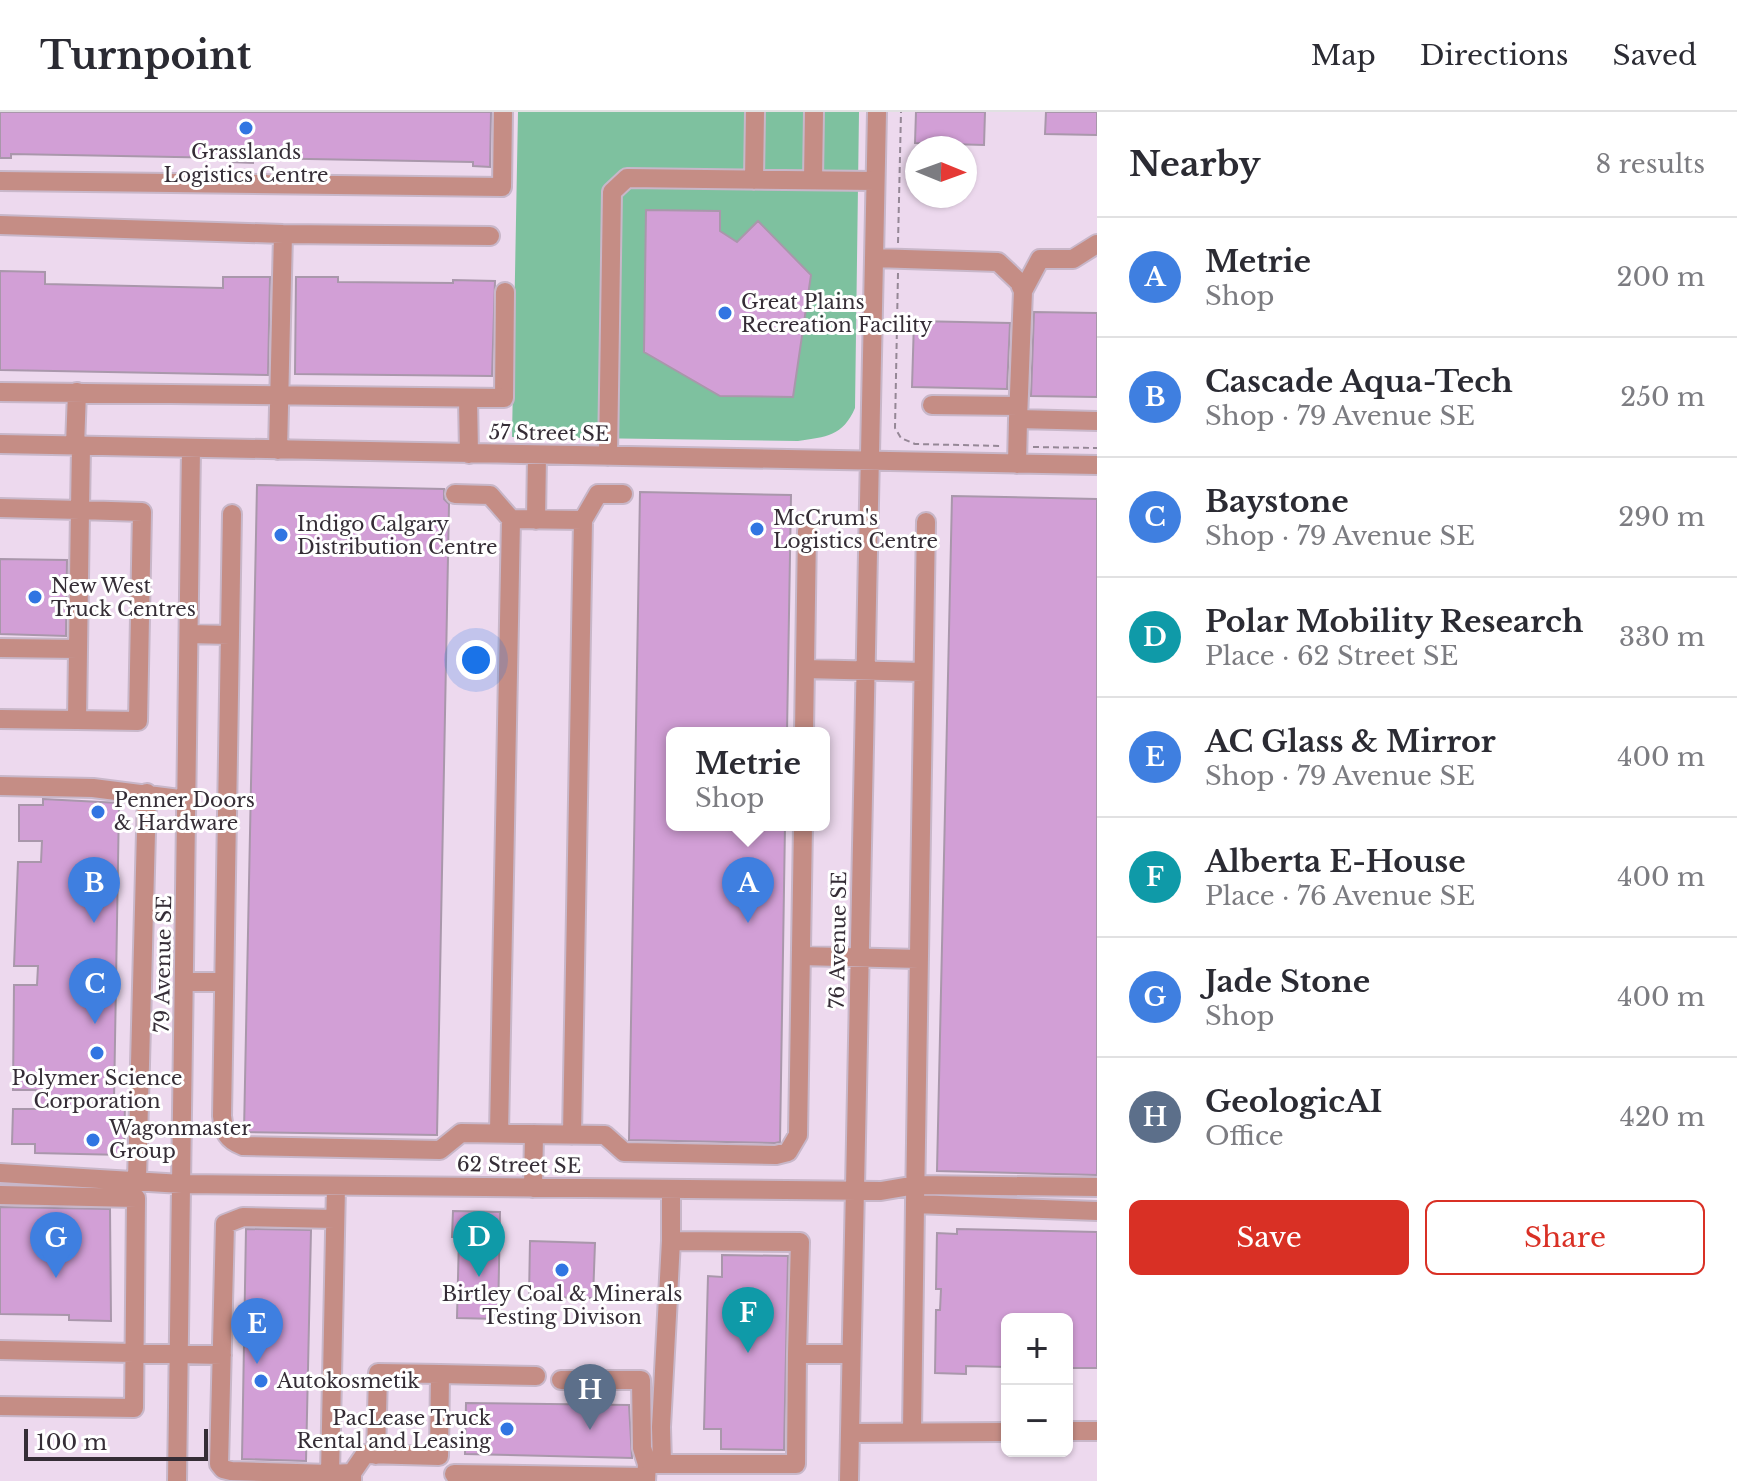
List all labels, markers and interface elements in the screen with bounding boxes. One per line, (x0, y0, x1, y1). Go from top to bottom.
text: Turnpoint (40, 32, 251, 79)
text: Map (1311, 38, 1376, 73)
text: Directions (1420, 38, 1569, 73)
text: Saved (1613, 38, 1697, 73)
marker: Grasslands Logistics Centre (237, 119, 255, 137)
north arrow (905, 136, 977, 208)
place label: Grasslands Logistics Centre (163, 140, 329, 187)
text: Nearby (1129, 143, 1261, 185)
text: 8 results (1595, 148, 1705, 180)
text: Metrie (1205, 243, 1311, 280)
text: A (1144, 261, 1166, 293)
text: 200 m (1616, 261, 1705, 293)
text: Shop (1205, 280, 1274, 312)
place label: Great Plains Recreation Facility (741, 290, 933, 337)
marker: Great Plains Recreation Facility (716, 304, 734, 322)
text: Cascade Aqua-Tech (1205, 363, 1513, 400)
text: B (1145, 381, 1165, 413)
text: 250 m (1620, 381, 1705, 413)
text: Shop · 79 Avenue SE (1205, 400, 1475, 432)
street label: 57 Street SE (489, 420, 609, 446)
text: Baystone (1205, 483, 1349, 520)
text: C (1144, 501, 1166, 533)
text: 290 m (1618, 501, 1705, 533)
place label: McCrum's Logistics Centre (773, 506, 938, 553)
place label: Indigo Calgary Distribution Centre (297, 512, 498, 559)
marker: McCrum's Logistics Centre (748, 520, 766, 538)
text: Shop · 79 Avenue SE (1205, 520, 1475, 552)
marker: Indigo Calgary Distribution Centre (272, 526, 290, 544)
place label: New West Truck Centres (51, 574, 196, 621)
marker: New West Truck Centres (26, 588, 44, 606)
text: Polar Mobility Research (1205, 603, 1583, 640)
text: D (1143, 621, 1167, 653)
text: 330 m (1619, 621, 1705, 653)
your location (456, 640, 496, 680)
text: Place · 62 Street SE (1205, 640, 1458, 672)
text: AC Glass & Mirror (1205, 723, 1496, 760)
popup (666, 727, 830, 831)
text: E (1145, 741, 1165, 773)
text: 400 m (1617, 741, 1705, 773)
text: Metrie (695, 745, 801, 782)
text: Shop · 79 Avenue SE (1205, 760, 1475, 792)
text: Shop (695, 782, 764, 814)
place label: Penner Doors & Hardware (114, 788, 255, 835)
marker: Penner Doors & Hardware (89, 803, 107, 821)
text: Alberta E-House (1205, 843, 1466, 880)
pin: B (68, 857, 120, 923)
pin: A (722, 857, 774, 923)
text: F (1146, 861, 1164, 893)
text: 400 m (1617, 861, 1705, 893)
street label: 76 Avenue SE (825, 871, 851, 1009)
text: Place · 76 Avenue SE (1205, 880, 1475, 912)
street label: 79 Avenue SE (150, 895, 176, 1033)
pin: C (69, 958, 121, 1024)
text: Jade Stone (1205, 963, 1370, 1000)
text: G (1144, 981, 1166, 1013)
text: 400 m (1617, 981, 1705, 1013)
text: Shop (1205, 1000, 1274, 1032)
marker: Polymer Science Corporation (88, 1044, 106, 1062)
place label: Polymer Science Corporation (12, 1066, 182, 1113)
text: GeologicAI (1205, 1083, 1382, 1120)
text: H (1143, 1101, 1167, 1133)
text: 420 m (1620, 1101, 1705, 1133)
place label: Wagonmaster Group (108, 1116, 251, 1163)
text: Office (1205, 1120, 1284, 1152)
marker: Wagonmaster Group (84, 1131, 102, 1149)
street label: 62 Street SE (457, 1152, 581, 1178)
button: Save (1129, 1200, 1409, 1275)
button: Share (1425, 1200, 1705, 1275)
pin: D (453, 1211, 505, 1277)
pin: G (30, 1212, 82, 1278)
marker: Birtley Coal & Minerals Testing Divison (553, 1261, 571, 1279)
place label: Birtley Coal & Minerals Testing Divison (442, 1282, 682, 1329)
pin: F (722, 1287, 774, 1353)
pin: E (231, 1298, 283, 1364)
map controls (1001, 1313, 1073, 1457)
button: + (1001, 1313, 1073, 1385)
pin: H (564, 1364, 616, 1430)
place label: Autokosmetik (276, 1369, 420, 1393)
marker: Autokosmetik (252, 1372, 270, 1390)
button: − (1001, 1385, 1073, 1457)
place label: PacLease Truck Rental and Leasing (296, 1406, 492, 1453)
marker: PacLease Truck Rental and Leasing (498, 1420, 516, 1438)
scale bar (24, 1425, 208, 1461)
text: 100 m (36, 1429, 107, 1456)

